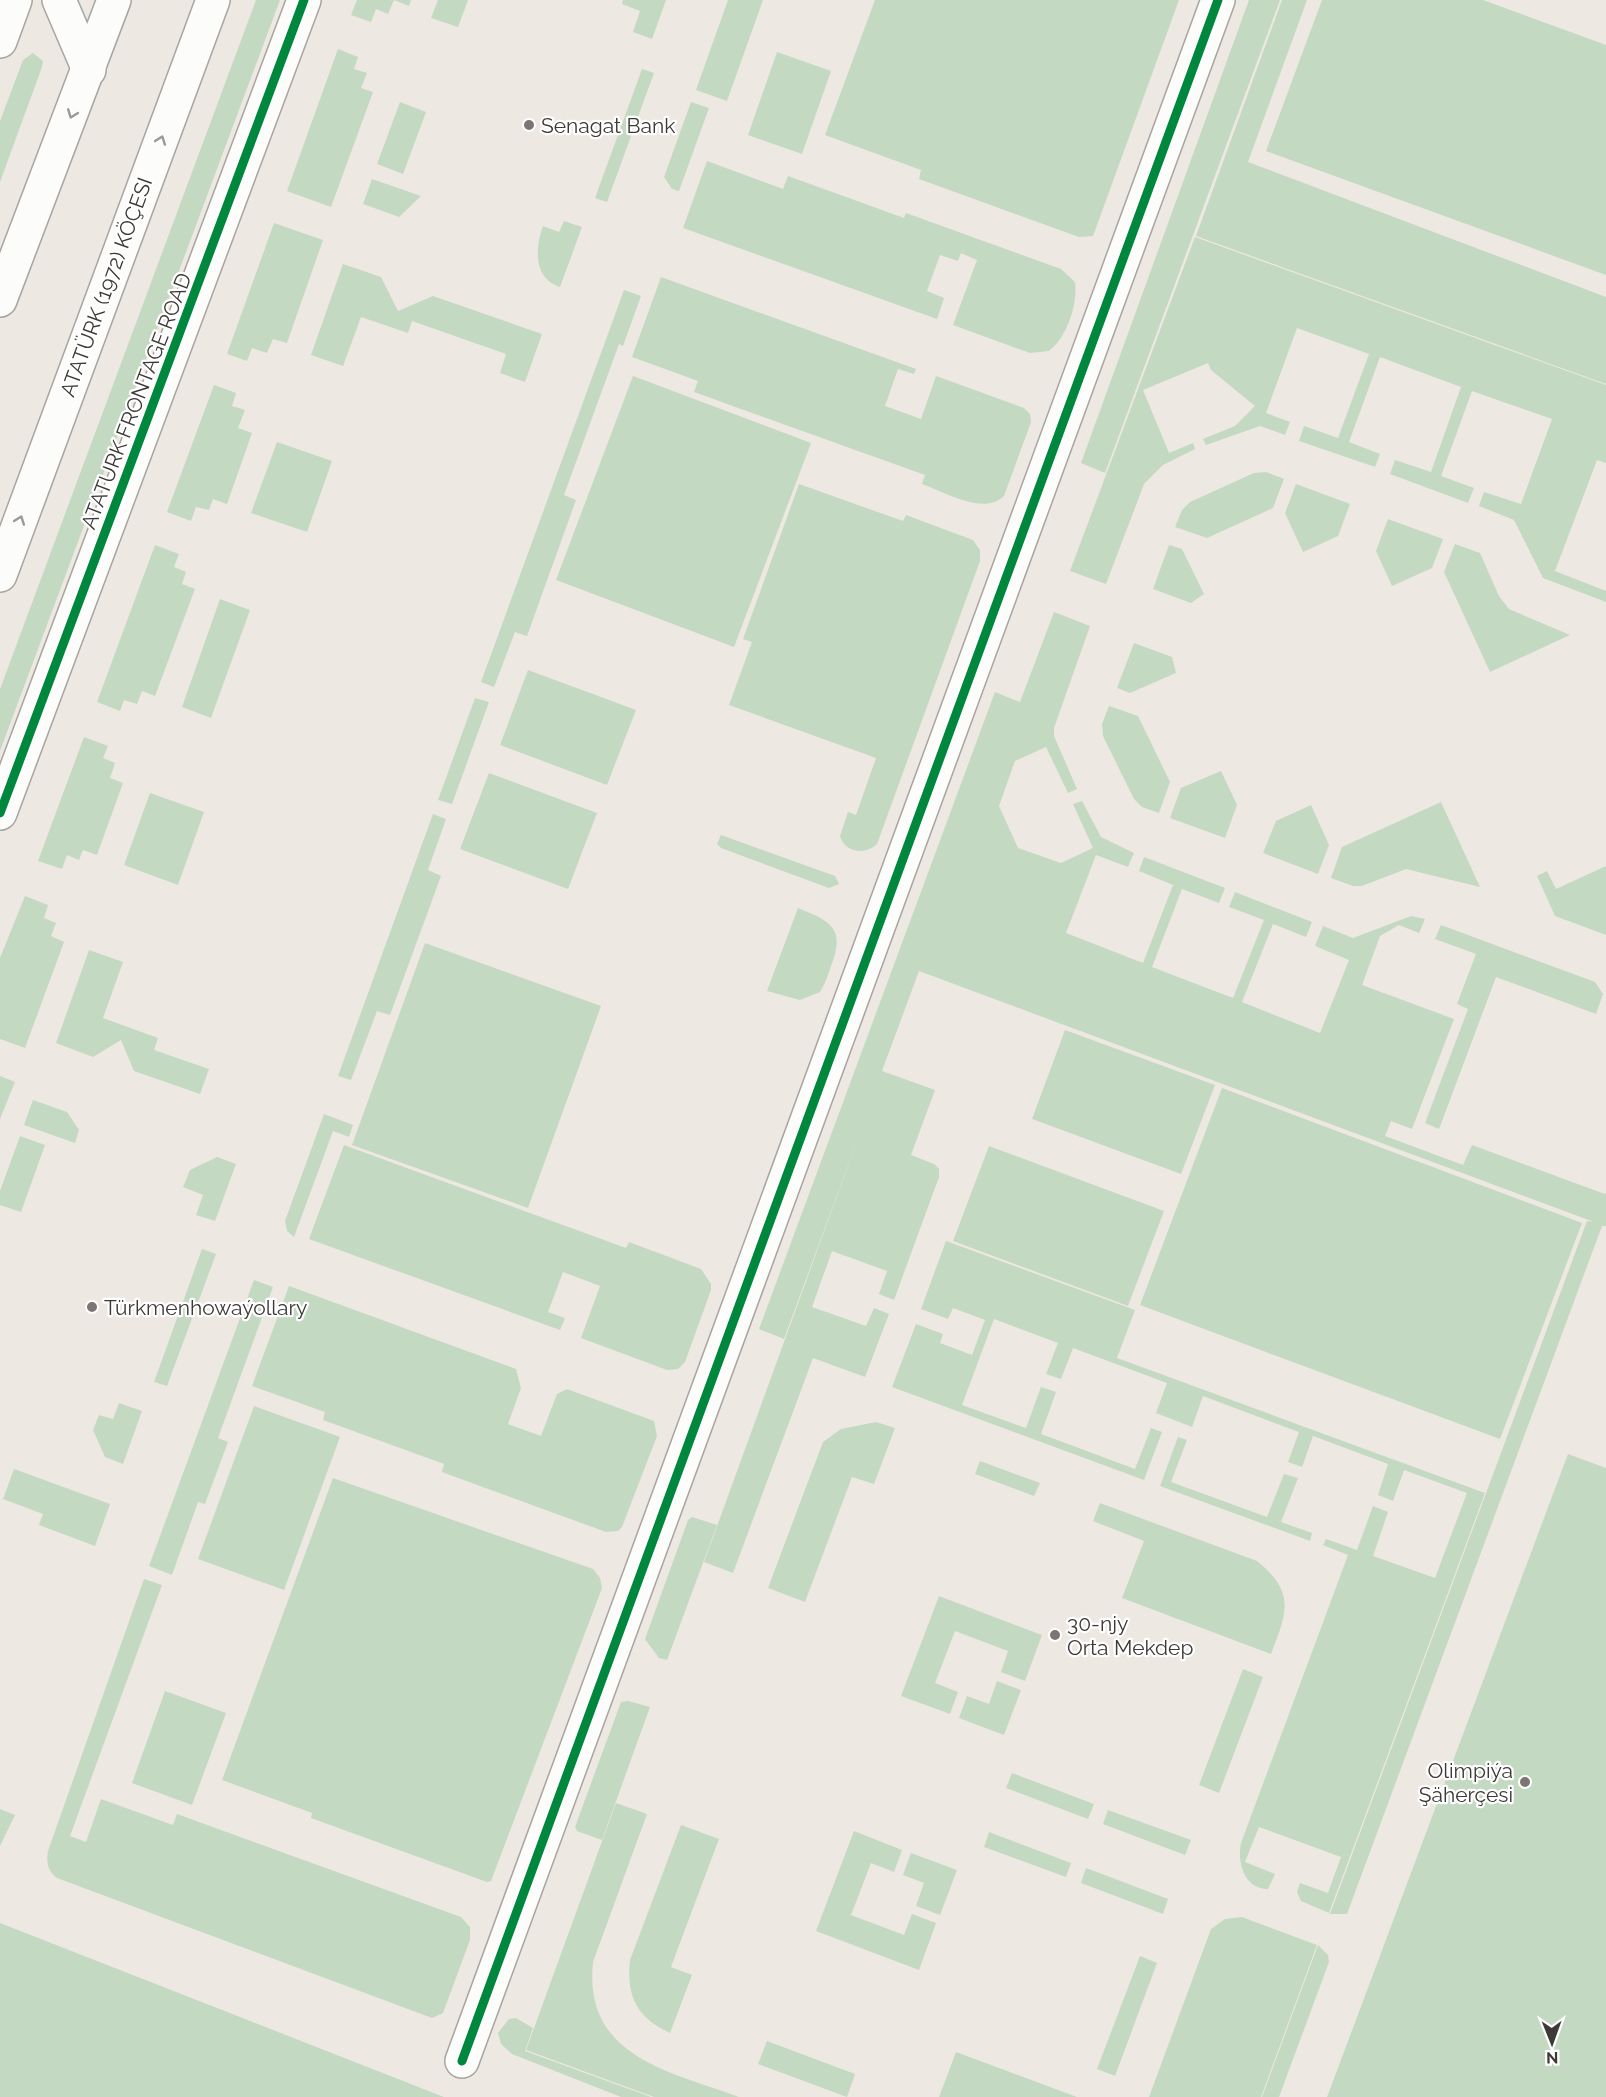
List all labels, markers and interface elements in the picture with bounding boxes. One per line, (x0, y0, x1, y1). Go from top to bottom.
one-way arrow (67, 108, 79, 119)
place label: Senagat Bank (541, 113, 675, 138)
marker: Senagat Bank (522, 118, 536, 132)
one-way arrow (154, 135, 166, 146)
street label: ATATÜRK (1972) KÖÇESI (55, 174, 157, 400)
street label: ATATURK FRONTAGE ROAD (76, 269, 196, 533)
one-way arrow (13, 515, 26, 526)
place label: Türkmenhowaýollary (104, 1295, 307, 1320)
marker: Türkmenhowaýollary (85, 1300, 99, 1314)
place label: 30-njy Orta Mekdep (1067, 1611, 1193, 1660)
marker: 30-njy Orta Mekdep (1048, 1628, 1062, 1642)
place label: Olimpiýa Şäherçesi (1419, 1758, 1513, 1807)
marker: Olimpiýa Şäherçesi (1518, 1775, 1532, 1789)
north arrow (1522, 2013, 1582, 2073)
text: N (1546, 2048, 1559, 2067)

